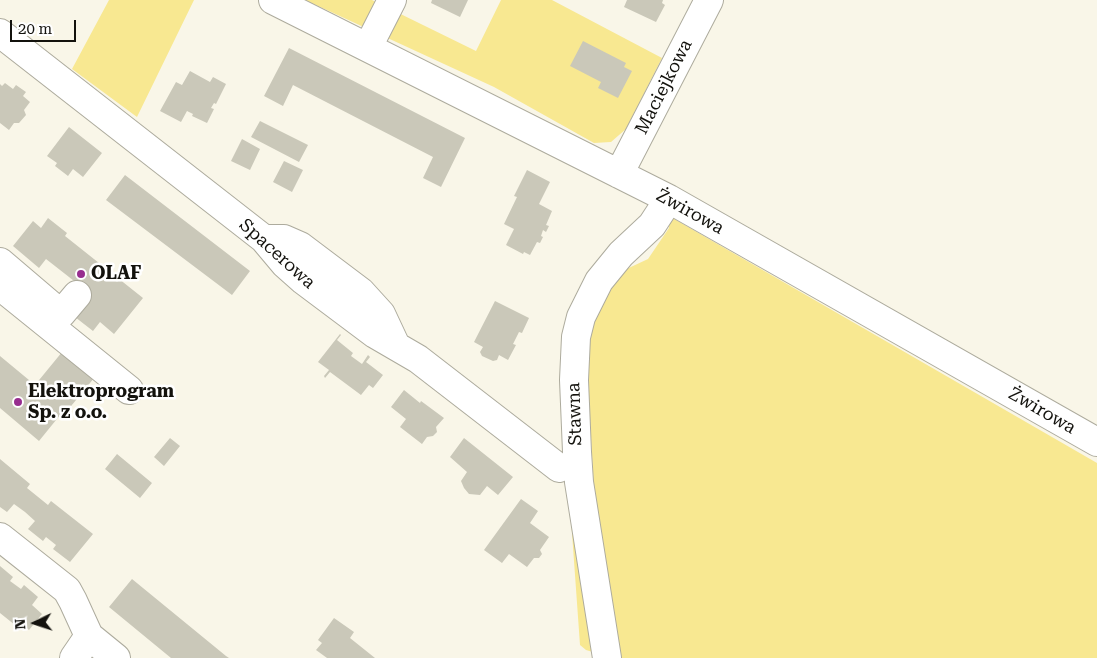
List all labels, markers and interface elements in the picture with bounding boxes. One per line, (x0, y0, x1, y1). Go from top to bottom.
scale bar (12, 10, 79, 42)
text: 20 m (18, 20, 52, 38)
street label: Maciejkowa (631, 36, 697, 138)
street label: Żwirowa (652, 185, 728, 239)
street label: Spacerowa (235, 214, 319, 294)
place label: OLAF (91, 263, 141, 285)
marker: OLAF (75, 268, 87, 280)
place label: Elektroprogram Sp. z o.o. (28, 381, 174, 424)
street label: Stawna (563, 382, 587, 446)
street label: Żwirowa (1005, 383, 1079, 439)
marker: Elektroprogram Sp. z o.o. (12, 396, 24, 408)
north arrow (10, 598, 60, 648)
text: N (12, 618, 28, 630)

